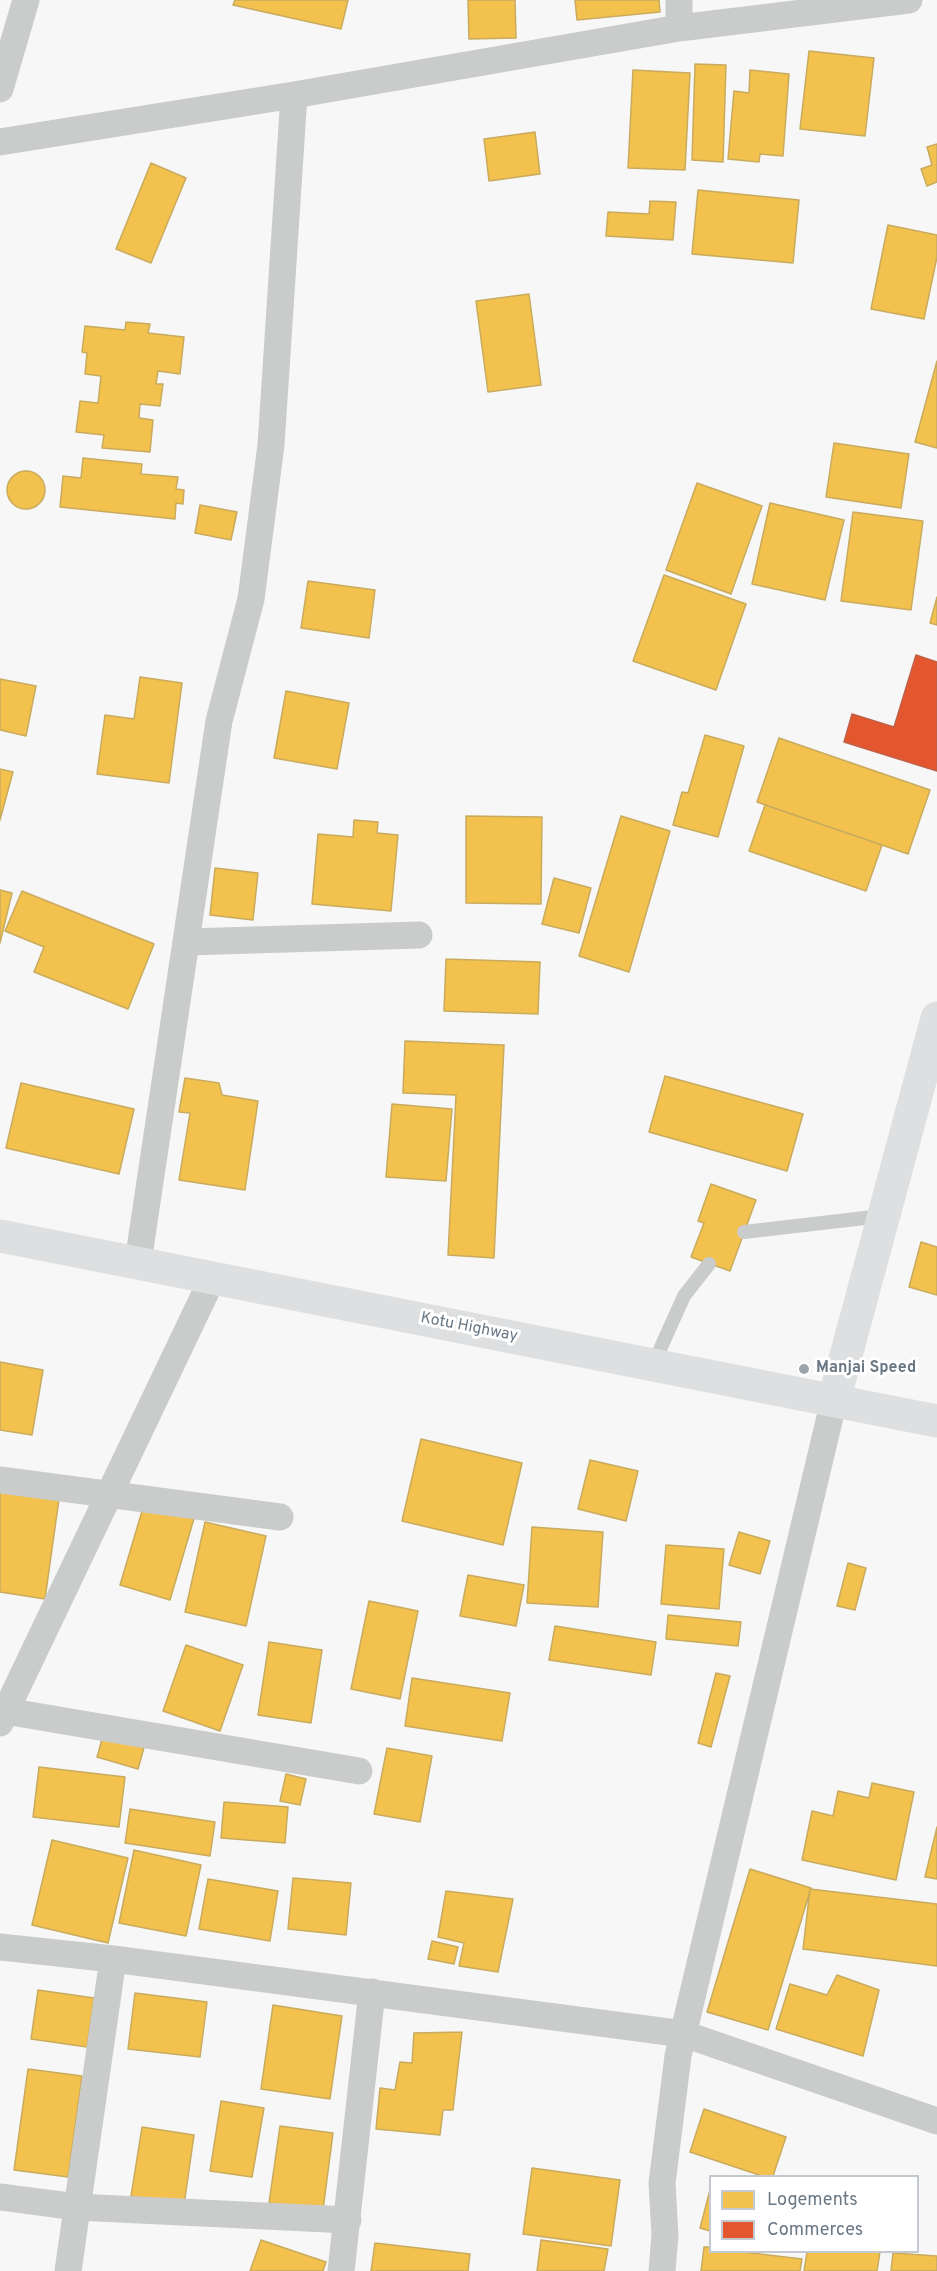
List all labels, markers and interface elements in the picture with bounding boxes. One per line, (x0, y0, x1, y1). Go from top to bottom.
street label: Kotu Highway (419, 1309, 519, 1347)
place label: Manjai Speed (816, 1359, 916, 1379)
marker: Manjai Speed (797, 1362, 811, 1376)
legend (709, 2175, 919, 2253)
text: Logements (767, 2189, 858, 2212)
text: Commerces (767, 2219, 863, 2242)

